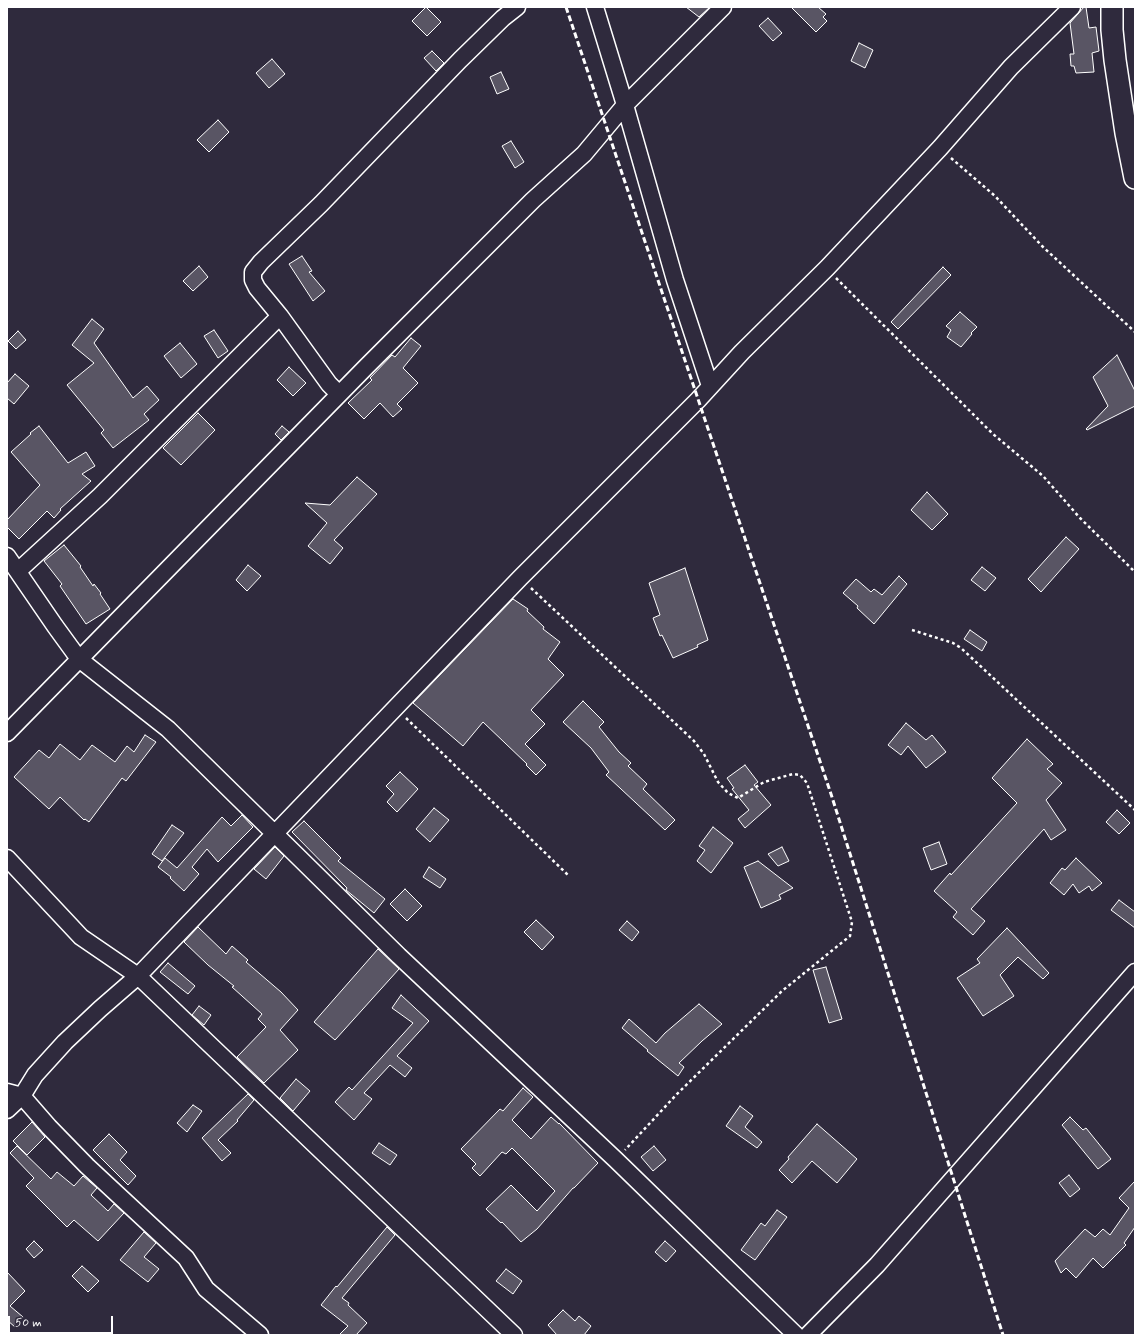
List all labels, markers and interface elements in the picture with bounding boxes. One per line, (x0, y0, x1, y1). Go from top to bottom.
scale bar (10, 1308, 115, 1334)
text: 50 m (15, 1315, 42, 1331)

